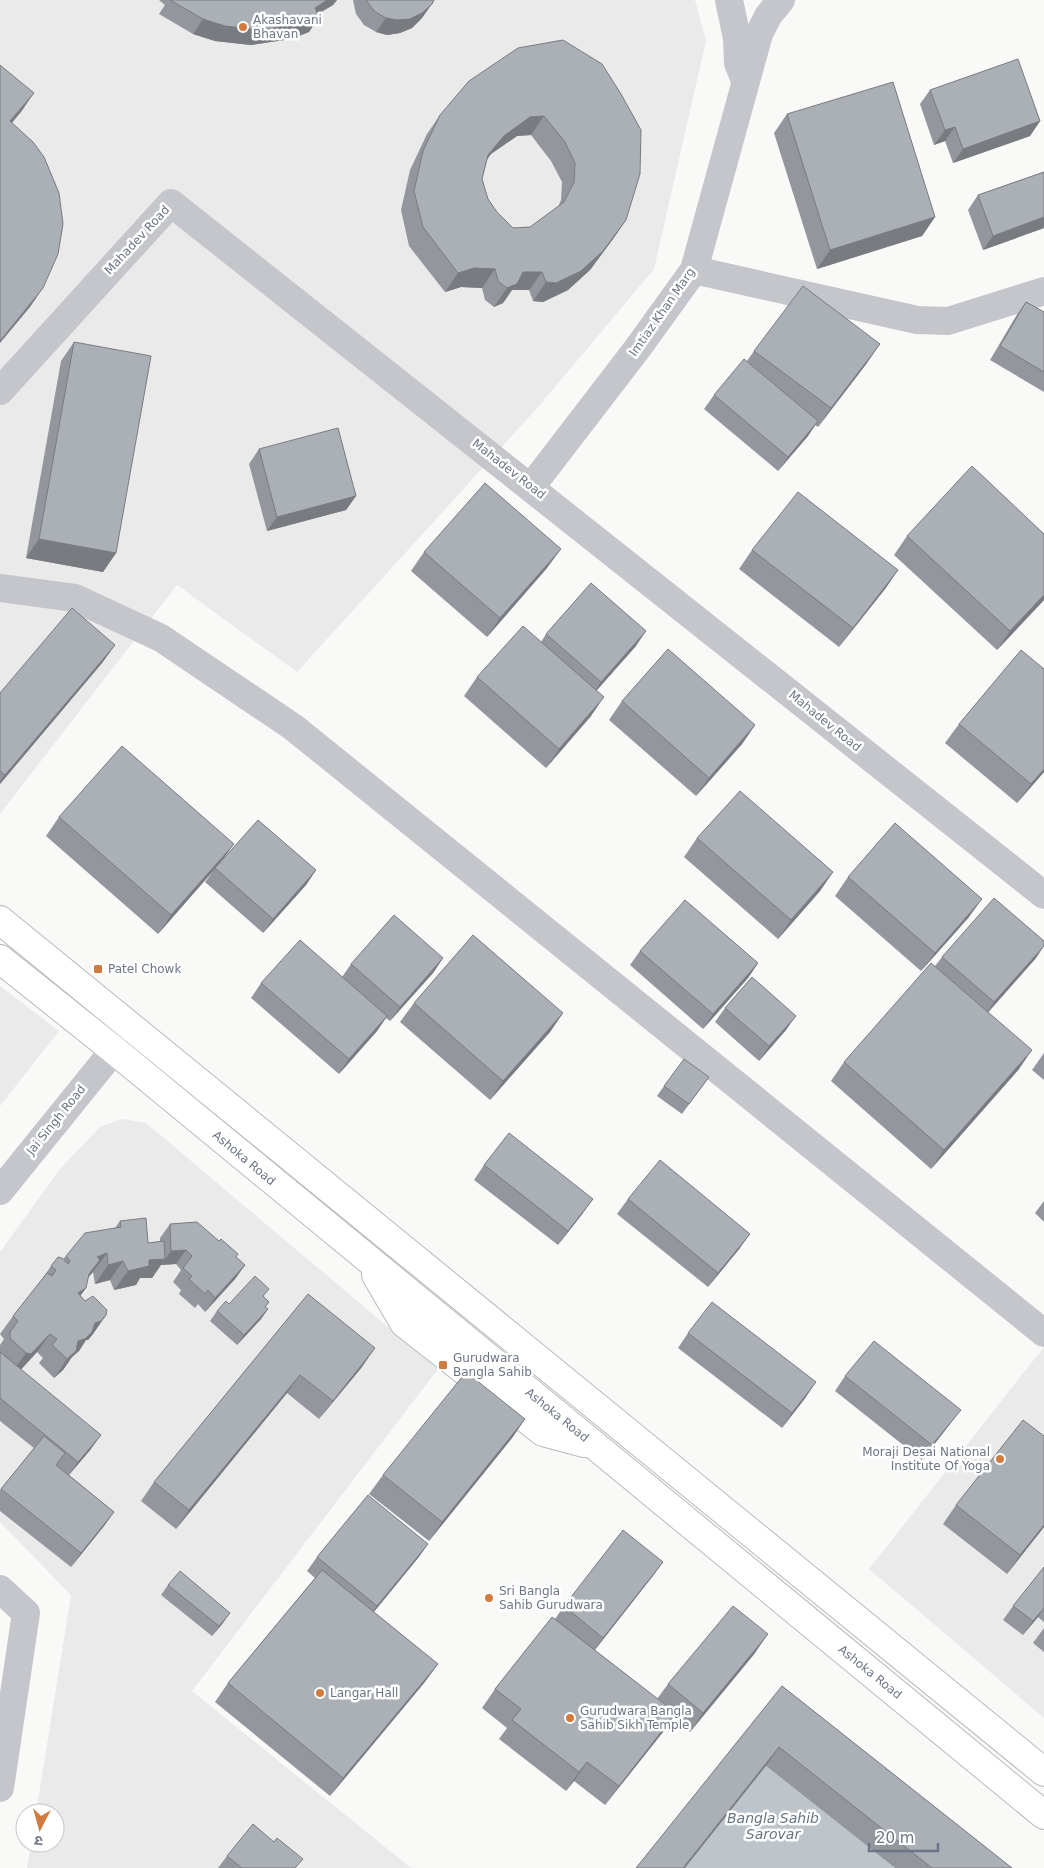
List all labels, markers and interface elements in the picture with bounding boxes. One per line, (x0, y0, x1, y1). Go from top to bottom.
place label: Akashavani Bhavan (253, 13, 322, 41)
marker: Akashavani Bhavan (237, 21, 249, 33)
street label: Mahadev Road (102, 203, 172, 277)
street label: Imtiaz Khan Marg (626, 265, 698, 359)
street label: Mahadev Road (470, 436, 548, 502)
street label: Mahadev Road (786, 688, 864, 754)
place label: Patel Chowk (108, 962, 181, 976)
marker: Patel Chowk (92, 963, 104, 975)
street label: Jai Singh Road (23, 1082, 88, 1159)
street label: Ashoka Road (210, 1128, 278, 1188)
place label: Gurudwara Bangla Sahib (453, 1351, 532, 1379)
marker: Gurudwara Bangla Sahib (437, 1359, 449, 1371)
street label: Ashoka Road (523, 1385, 591, 1445)
place label: Moraji Desai National Institute Of Yoga (862, 1445, 990, 1473)
marker: Moraji Desai National Institute Of Yoga (994, 1453, 1006, 1465)
place label: Sri Bangla Sahib Gurudwara (499, 1584, 603, 1612)
marker: Sri Bangla Sahib Gurudwara (483, 1592, 495, 1604)
street label: Ashoka Road (836, 1642, 904, 1702)
place label: Langar Hall (330, 1686, 398, 1700)
marker: Langar Hall (314, 1687, 326, 1699)
place label: Gurudwara Bangla Sahib Sikh Temple (580, 1704, 692, 1732)
marker: Gurudwara Bangla Sahib Sikh Temple (564, 1712, 576, 1724)
north arrow (15, 1803, 65, 1853)
water label: Bangla Sahib Sarovar (727, 1810, 819, 1842)
scale bar (869, 1820, 938, 1852)
text: 20 m (876, 1829, 914, 1847)
text: उ (33, 1832, 44, 1849)

